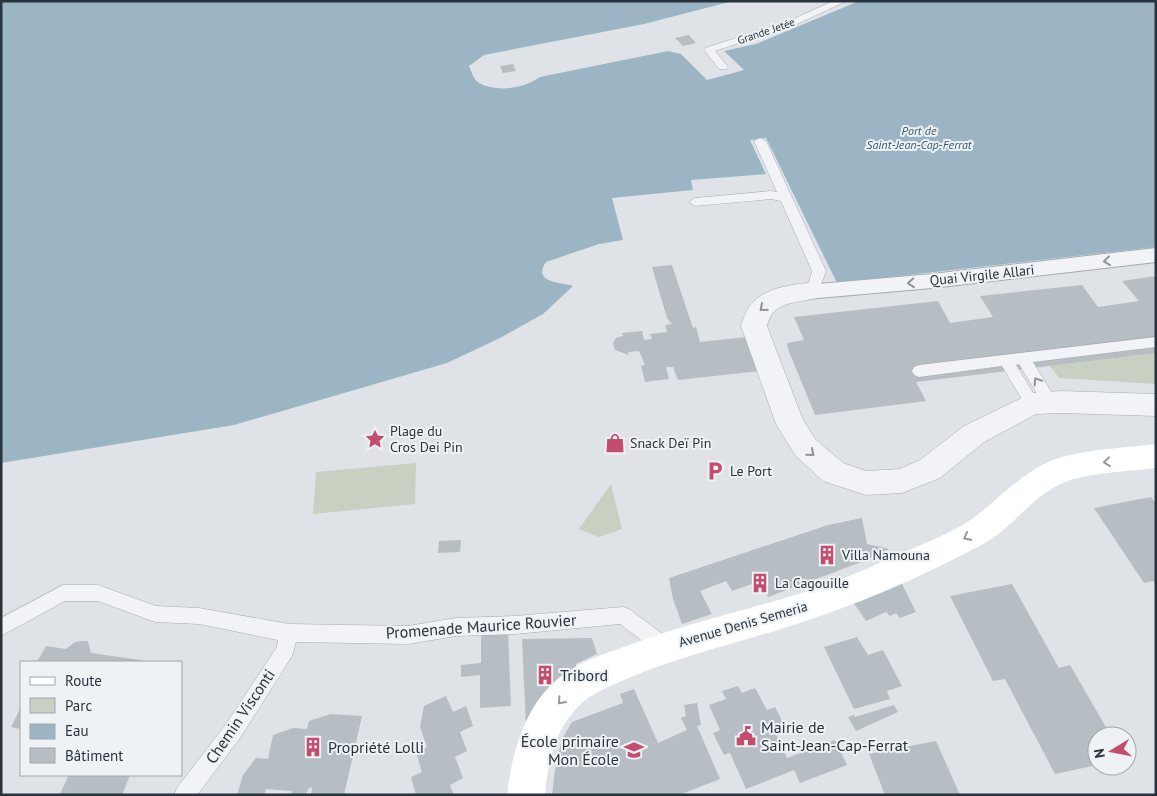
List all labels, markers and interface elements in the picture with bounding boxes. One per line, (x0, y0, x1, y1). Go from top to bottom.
street label: Grande Jetée (735, 15, 797, 47)
water label: Port de Saint-Jean-Cap-Ferrat (866, 123, 973, 152)
one-way arrow (1103, 255, 1111, 266)
street label: Quai Virgile Allari (929, 261, 1035, 289)
one-way arrow (907, 277, 915, 288)
one-way arrow (759, 302, 768, 311)
one-way arrow (1033, 377, 1043, 386)
place label: Plage du Cros Dei Pin (390, 422, 463, 456)
place icon: Plage du Cros Dei Pin (364, 428, 386, 450)
shop icon: Snack Deï Pin (604, 432, 626, 454)
place label: Snack Deï Pin (630, 434, 711, 452)
one-way arrow (806, 447, 815, 456)
one-way arrow (1103, 456, 1111, 467)
parking icon: Le Port (704, 460, 726, 482)
place label: Le Port (730, 462, 772, 480)
one-way arrow (964, 531, 973, 541)
building icon: Villa Namouna (816, 544, 838, 566)
place label: Villa Namouna (841, 546, 930, 564)
building icon: La Cagouille (749, 572, 771, 594)
place label: La Cagouille (775, 574, 849, 592)
street label: Avenue Denis Semeria (676, 597, 810, 651)
street label: Promenade Maurice Rouvier (385, 609, 577, 643)
legend (20, 661, 182, 776)
building icon: Tribord (534, 664, 556, 686)
street label: Chemin Visconti (201, 665, 279, 767)
place label: Tribord (560, 665, 608, 685)
text: Route (65, 671, 102, 690)
text: Parc (65, 696, 92, 715)
one-way arrow (558, 696, 567, 705)
place label: Mairie de Saint-Jean-Cap-Ferrat (761, 717, 909, 755)
text: Eau (65, 721, 89, 740)
public building icon: Mairie de Saint-Jean-Cap-Ferrat (735, 725, 757, 747)
north arrow (1087, 726, 1137, 776)
place label: École primaire Mon École (521, 731, 619, 769)
building icon: Propriété Lolli (302, 736, 324, 758)
place label: Propriété Lolli (328, 737, 424, 757)
school or university icon: École primaire Mon École (623, 739, 645, 761)
text: Bâtiment (65, 746, 123, 765)
text: N (1090, 747, 1109, 759)

